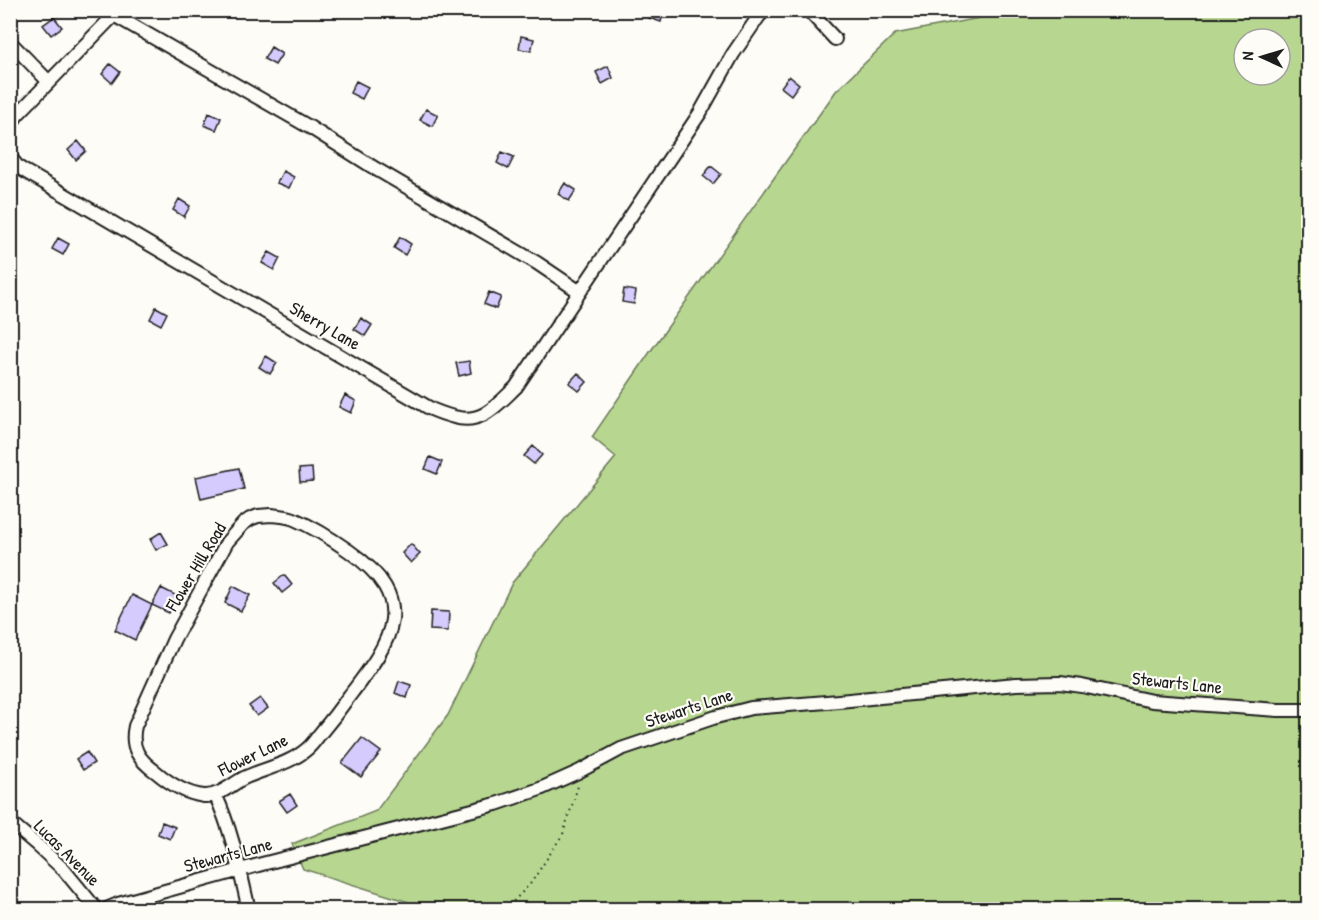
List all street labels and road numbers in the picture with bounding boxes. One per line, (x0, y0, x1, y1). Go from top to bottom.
street label: Sherry Lane (285, 295, 365, 356)
street label: Flower Hill Road (159, 518, 232, 617)
street label: Stewarts Lane (1131, 665, 1223, 700)
street label: Stewarts Lane (642, 682, 736, 733)
street label: Flower Lane (213, 727, 292, 783)
street label: Lucas Avenue (29, 814, 106, 891)
street label: Stewarts Lane (181, 831, 275, 878)

